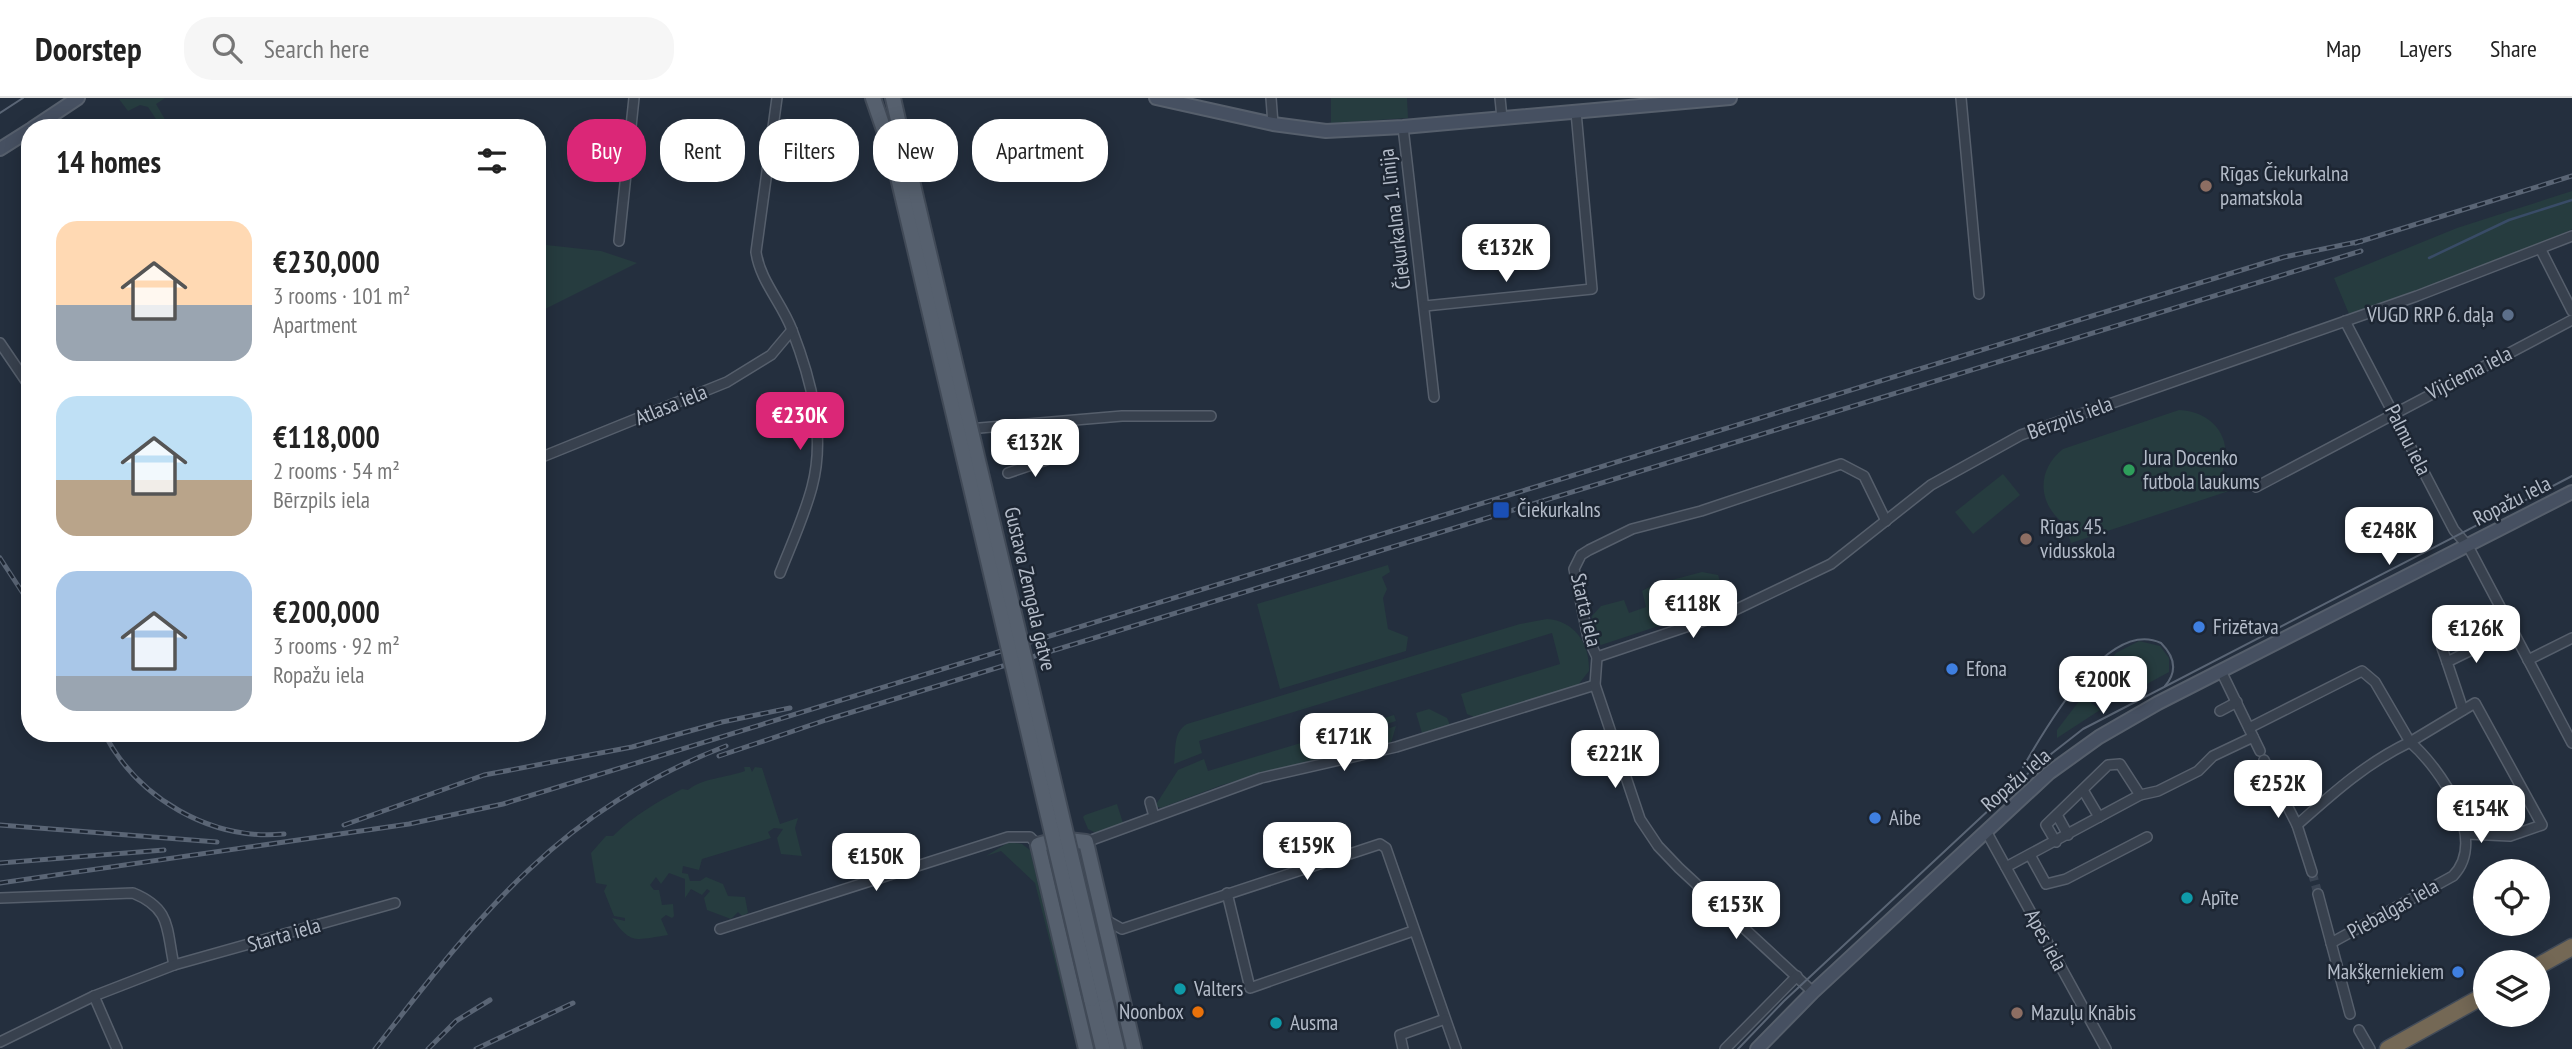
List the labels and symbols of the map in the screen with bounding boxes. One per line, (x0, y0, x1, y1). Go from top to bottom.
street label: Čiekurkalna 1. līnija (1372, 147, 1417, 291)
place label: Rīgas Čiekurkalna pamatskola (2220, 160, 2349, 211)
marker: Rīgas Čiekurkalna pamatskola (2198, 178, 2214, 194)
pin: €132K (1457, 225, 1555, 284)
place label: VUGD RRP 6. daļa (2366, 301, 2494, 328)
marker: VUGD RRP 6. daļa (2500, 307, 2516, 323)
street label: Vijciema iela (2421, 340, 2516, 406)
street label: Atlasa iela (631, 378, 711, 431)
street label: Bērzpils iela (2024, 390, 2116, 445)
pin: €230K (751, 392, 849, 452)
street label: Palmu iela (2379, 400, 2438, 480)
pin: €132K (986, 420, 1084, 479)
place label: Jura Docenko futbola laukums (2142, 444, 2260, 495)
marker: Jura Docenko futbola laukums (2121, 462, 2137, 478)
street label: Ropažu iela (2468, 470, 2555, 532)
place label: Čiekurkalns (1517, 496, 1601, 523)
marker: Čiekurkalns (1491, 500, 1511, 520)
street label: Gustava Zemgala gatve (999, 504, 1062, 673)
pin: €248K (2340, 508, 2438, 567)
place label: Rīgas 45. vidusskola (2040, 513, 2115, 564)
marker: Rīgas 45. vidusskola (2018, 531, 2034, 547)
street label: Starta iela (1565, 571, 1608, 649)
pin: €118K (1644, 580, 1742, 640)
pin: €126K (2427, 606, 2525, 665)
place label: Frizētava (2213, 613, 2279, 640)
marker: Frizētava (2191, 619, 2207, 635)
place label: Efona (1966, 655, 2007, 682)
pin: €200K (2054, 656, 2152, 716)
marker: Efona (1944, 661, 1960, 677)
pin: €171K (1295, 714, 1393, 773)
pin: €221K (1566, 730, 1664, 790)
street label: Ropažu iela (1975, 742, 2056, 817)
pin: €252K (2229, 760, 2327, 820)
pin: €154K (2432, 786, 2530, 845)
place label: Aibe (1889, 804, 1921, 831)
marker: Aibe (1867, 810, 1883, 826)
pin: €159K (1258, 822, 1356, 882)
pin: €150K (827, 834, 925, 893)
street label: Piebalgas iela (2342, 872, 2443, 945)
pin: €153K (1687, 882, 1785, 941)
place label: Apīte (2201, 884, 2239, 911)
marker: Apīte (2179, 890, 2195, 906)
street label: Apes iela (2019, 904, 2074, 975)
street label: Starta iela (244, 911, 323, 958)
place label: Makšķerniekiem (2327, 958, 2444, 985)
marker: Makšķerniekiem (2450, 964, 2466, 980)
place label: Valters (1193, 975, 1243, 1002)
marker: Valters (1172, 981, 1188, 997)
place label: Noonbox (1119, 998, 1184, 1025)
place label: Mazuļu Knābis (2031, 999, 2136, 1026)
marker: Noonbox (1190, 1004, 1206, 1020)
marker: Mazuļu Knābis (2009, 1005, 2025, 1021)
place label: Ausma (1290, 1009, 1338, 1036)
marker: Ausma (1268, 1015, 1284, 1031)

